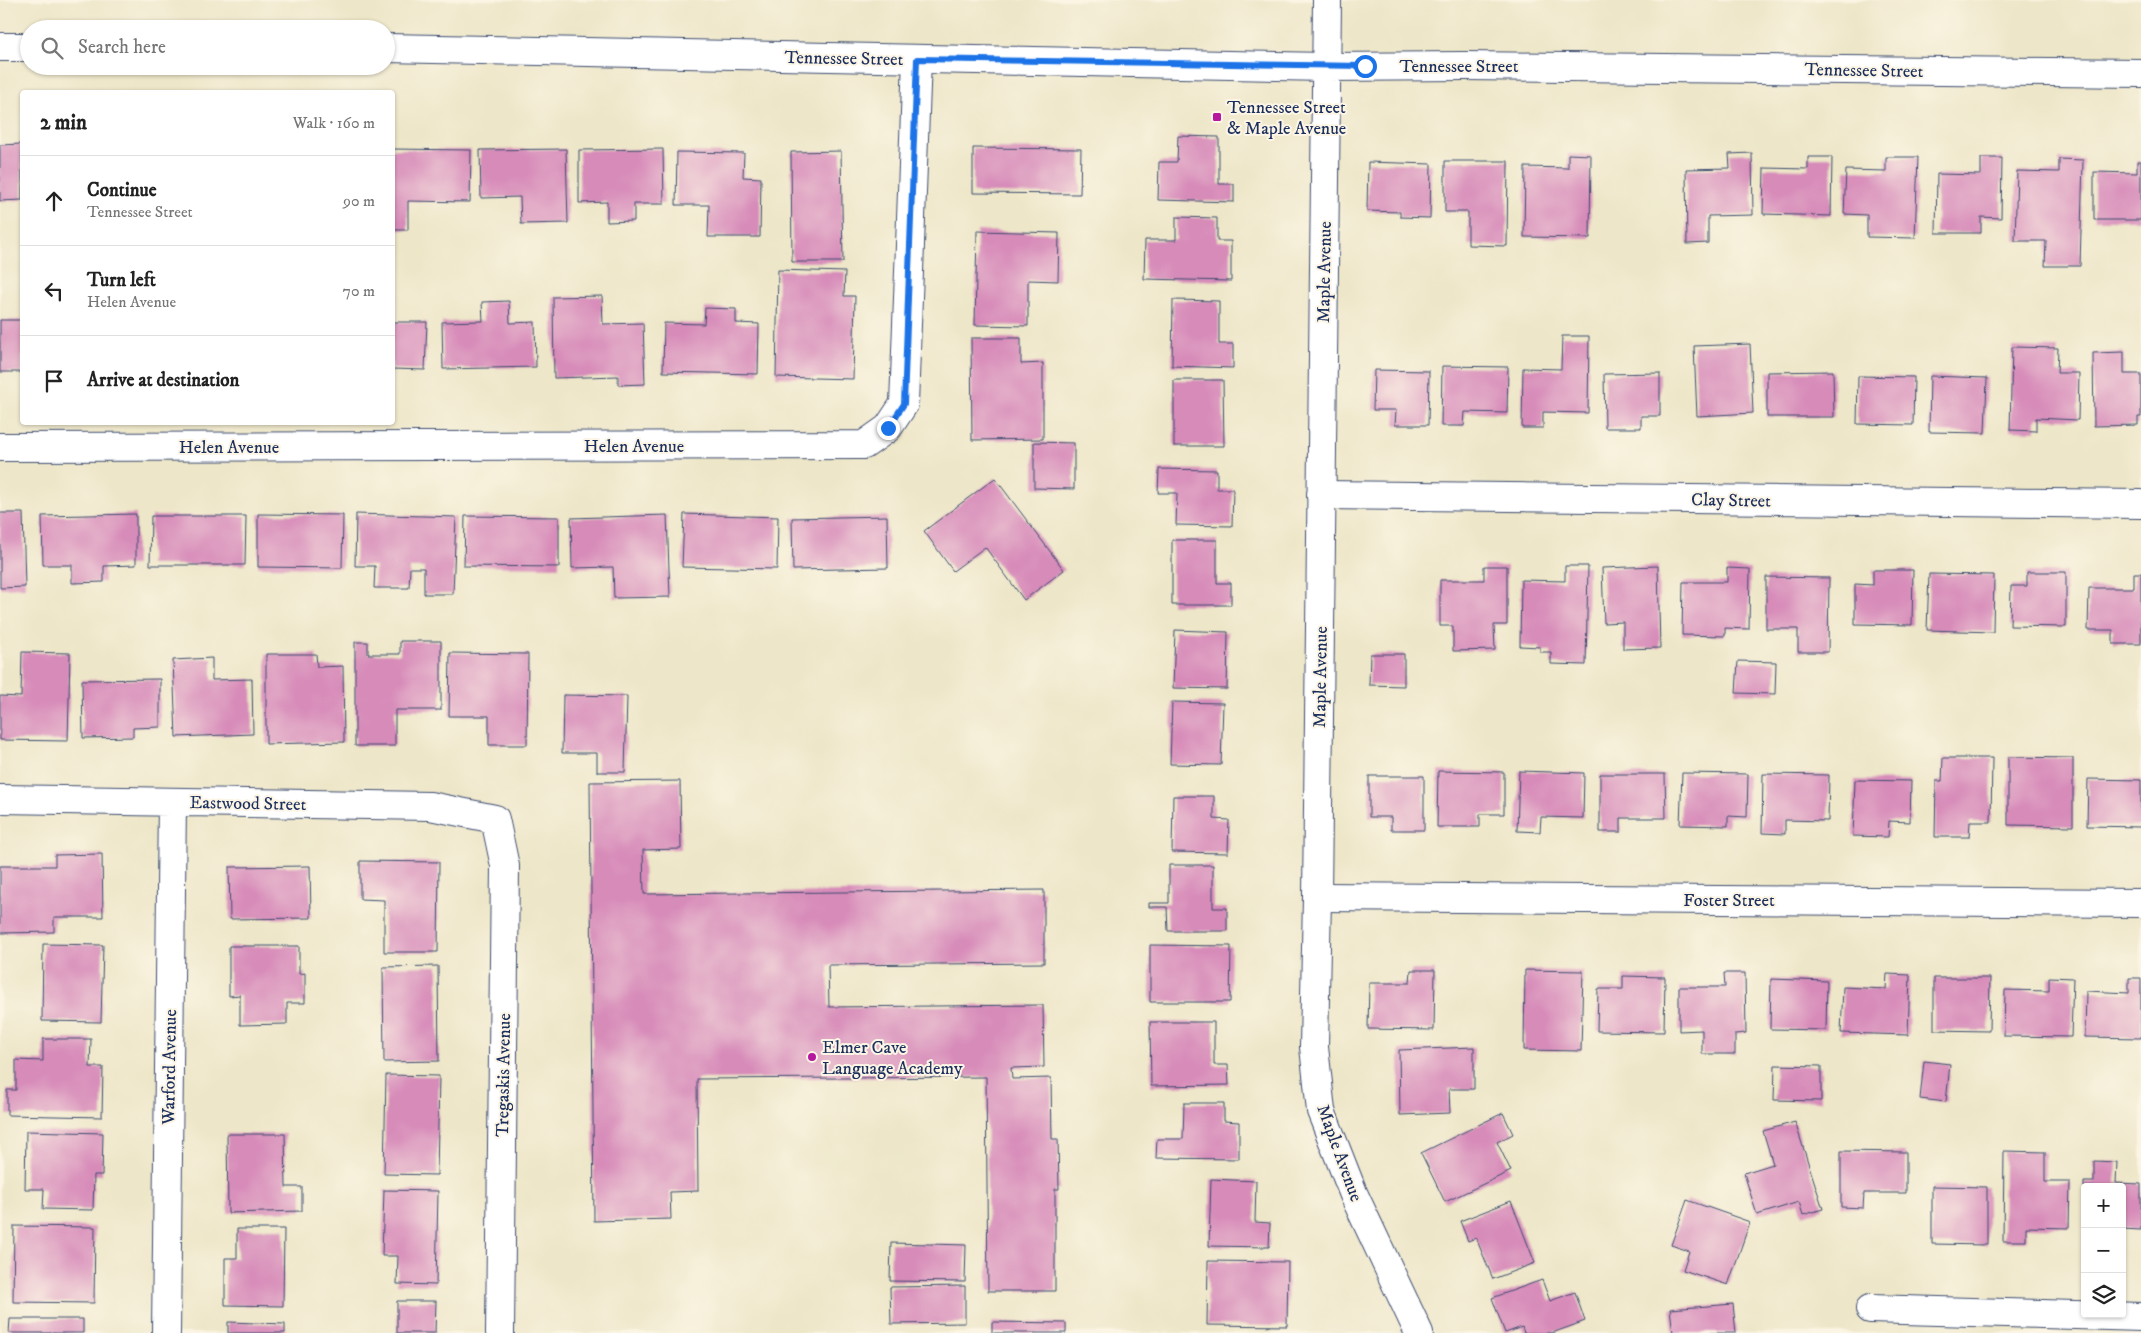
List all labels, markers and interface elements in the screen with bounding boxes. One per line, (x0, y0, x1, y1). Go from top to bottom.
search box (20, 20, 395, 75)
icon: search (38, 34, 66, 62)
text: Search here (78, 36, 166, 59)
street label: Tennessee Street (784, 47, 904, 71)
route start (1354, 55, 1377, 78)
street label: Tennessee Street (1400, 56, 1519, 78)
street label: Tennessee Street (1804, 59, 1924, 83)
place label: Tennessee Street & Maple Avenue (1227, 97, 1346, 140)
text: 2 min (40, 110, 87, 136)
marker: Tennessee Street & Maple Avenue (1211, 111, 1223, 123)
text: Walk · 160 m (293, 113, 375, 133)
text: Continue (87, 179, 157, 202)
icon: ahead (40, 187, 68, 215)
text: 90 m (343, 191, 375, 211)
text: Tennessee Street (87, 202, 193, 222)
street label: Maple Avenue (1313, 221, 1337, 323)
text: Turn left (87, 269, 156, 292)
icon: left (40, 277, 68, 305)
text: 70 m (343, 281, 375, 301)
text: Helen Avenue (87, 292, 176, 312)
icon: arrive (40, 367, 68, 395)
text: Arrive at destination (87, 369, 239, 392)
route end (877, 417, 900, 440)
street label: Helen Avenue (584, 436, 684, 458)
street label: Helen Avenue (179, 437, 279, 459)
street label: Clay Street (1691, 489, 1771, 513)
street label: Maple Avenue (1309, 626, 1333, 728)
street label: Eastwood Street (190, 792, 307, 816)
street label: Foster Street (1683, 890, 1775, 912)
street label: Warford Avenue (158, 1009, 182, 1126)
street label: Tregaskis Avenue (492, 1013, 516, 1137)
place label: Elmer Cave Language Academy (822, 1037, 963, 1080)
marker: Elmer Cave Language Academy (806, 1051, 818, 1063)
street label: Maple Avenue (1311, 1102, 1367, 1205)
map controls (2081, 1183, 2126, 1318)
button: + (2081, 1183, 2126, 1228)
button: − (2081, 1228, 2126, 1273)
button: layers (2081, 1273, 2126, 1318)

